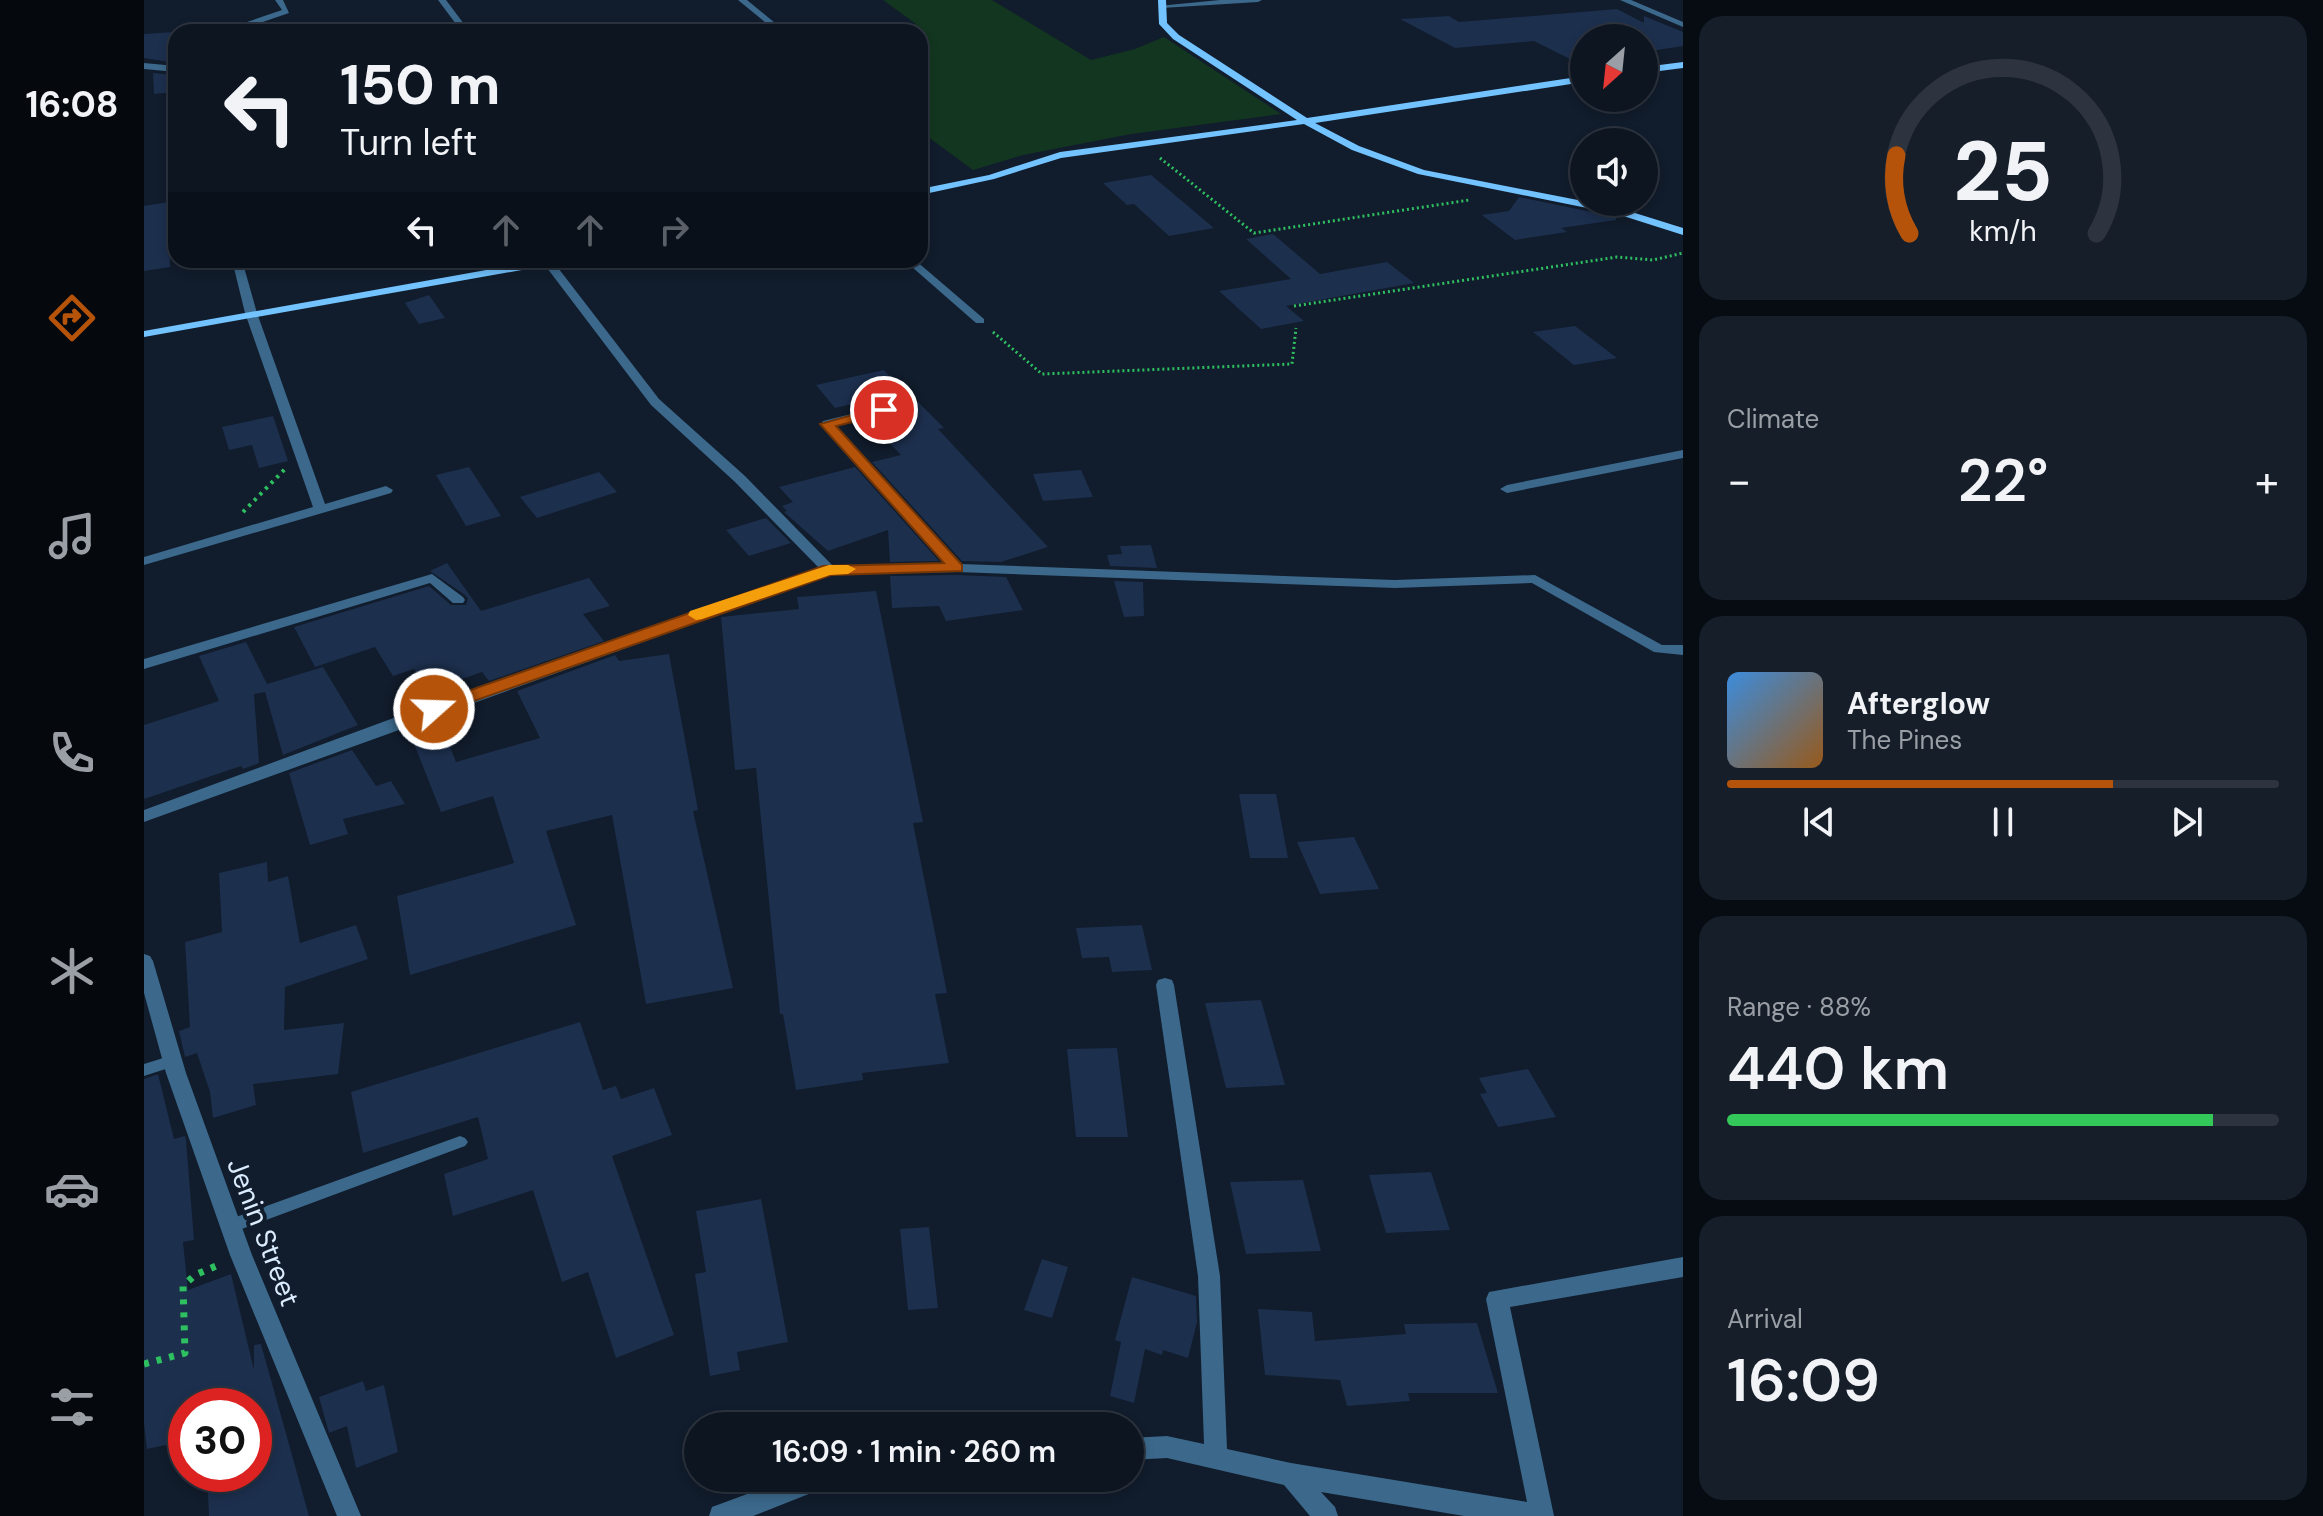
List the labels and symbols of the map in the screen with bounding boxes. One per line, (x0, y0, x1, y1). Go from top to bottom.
north arrow (1570, 24, 1658, 112)
pin (850, 376, 918, 444)
position arrow (392, 667, 476, 751)
street label: Jenin Street (218, 1153, 309, 1311)
speed limit sign: 30 (168, 1388, 272, 1492)

